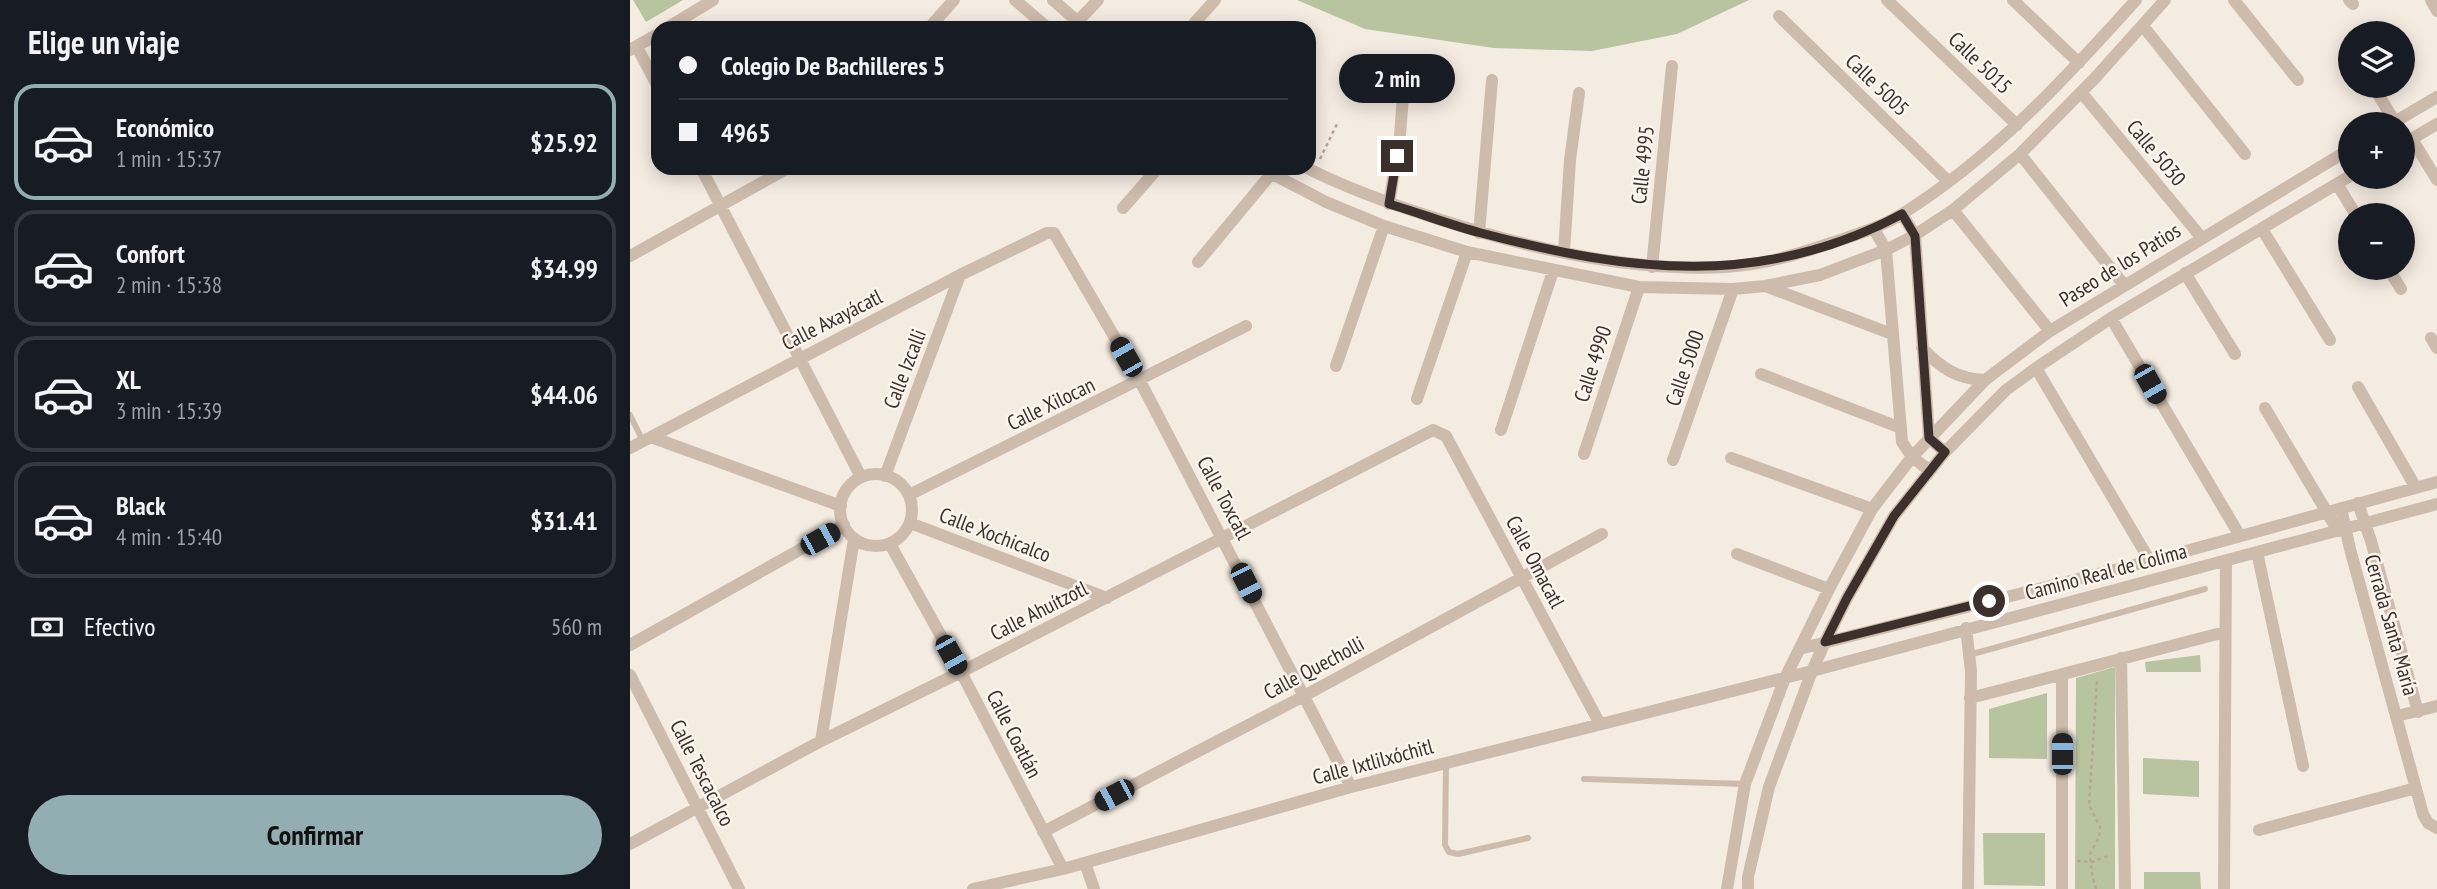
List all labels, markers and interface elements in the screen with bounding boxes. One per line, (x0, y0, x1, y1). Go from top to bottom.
text: Elige un viaje (28, 21, 180, 63)
map controls (2338, 21, 2415, 280)
button: layers (2338, 21, 2415, 98)
street label: Calle 5015 (1943, 26, 2018, 100)
street label: Calle 5005 (1840, 48, 1915, 122)
text: Colegio De Bachilleres 5 (721, 49, 945, 82)
callout: 2 min (1339, 54, 1455, 104)
text: 2 min (1374, 64, 1420, 93)
icon: car (32, 111, 95, 174)
text: Económico (116, 111, 214, 144)
button: + (2338, 112, 2415, 189)
street label: Calle 5030 (2121, 114, 2192, 191)
text: 4965 (721, 116, 771, 149)
street label: Calle 4995 (1625, 125, 1660, 205)
text: $25.92 (530, 126, 598, 159)
route end (1381, 140, 1413, 172)
text: 1 min · 15:37 (116, 144, 222, 173)
button: − (2338, 203, 2415, 280)
street label: Paseo de los Patios (2054, 217, 2185, 313)
icon: car (32, 237, 95, 300)
text: Confort (116, 237, 185, 270)
text: $34.99 (530, 252, 598, 285)
text: 2 min · 15:38 (116, 270, 222, 299)
street label: Calle Axayácatl (777, 283, 887, 356)
street label: Calle 4990 (1568, 322, 1617, 405)
street label: Calle Izcalli (877, 325, 932, 412)
street label: Calle 5000 (1659, 326, 1710, 409)
car (1107, 334, 1146, 380)
car (2131, 361, 2170, 407)
icon: car (32, 363, 95, 426)
text: XL (116, 363, 141, 396)
street label: Calle Xilocan (1002, 371, 1099, 436)
text: $44.06 (530, 378, 598, 411)
text: 3 min · 15:39 (116, 396, 222, 425)
street label: Calle Toxcatl (1191, 451, 1258, 544)
icon: car (32, 489, 95, 552)
text: Black (116, 489, 166, 522)
street label: Calle Xochicalco (936, 501, 1055, 568)
text: $31.41 (530, 504, 598, 537)
street label: Calle Omacatl (1500, 511, 1571, 613)
car (797, 520, 844, 558)
text: 4 min · 15:40 (116, 522, 222, 551)
street label: Camino Real de Colima (2022, 537, 2190, 606)
street label: Cerrada Santa María (2358, 551, 2424, 698)
car (1228, 560, 1265, 606)
street label: Calle Ahuítzotl (986, 574, 1092, 647)
route start (1973, 585, 2005, 617)
icon: cash (28, 608, 66, 646)
text: Efectivo (84, 610, 156, 643)
text: 560 m (551, 612, 602, 641)
street label: Calle Quecholli (1259, 630, 1369, 705)
car (932, 632, 971, 678)
street label: Calle Coatlán (981, 685, 1048, 782)
street label: Calle Tescacalco (664, 715, 741, 831)
street label: Calle Ixtlilxóchitl (1310, 732, 1436, 791)
car (2052, 733, 2073, 775)
car (1091, 776, 1138, 814)
button: Confirmar (28, 795, 602, 875)

